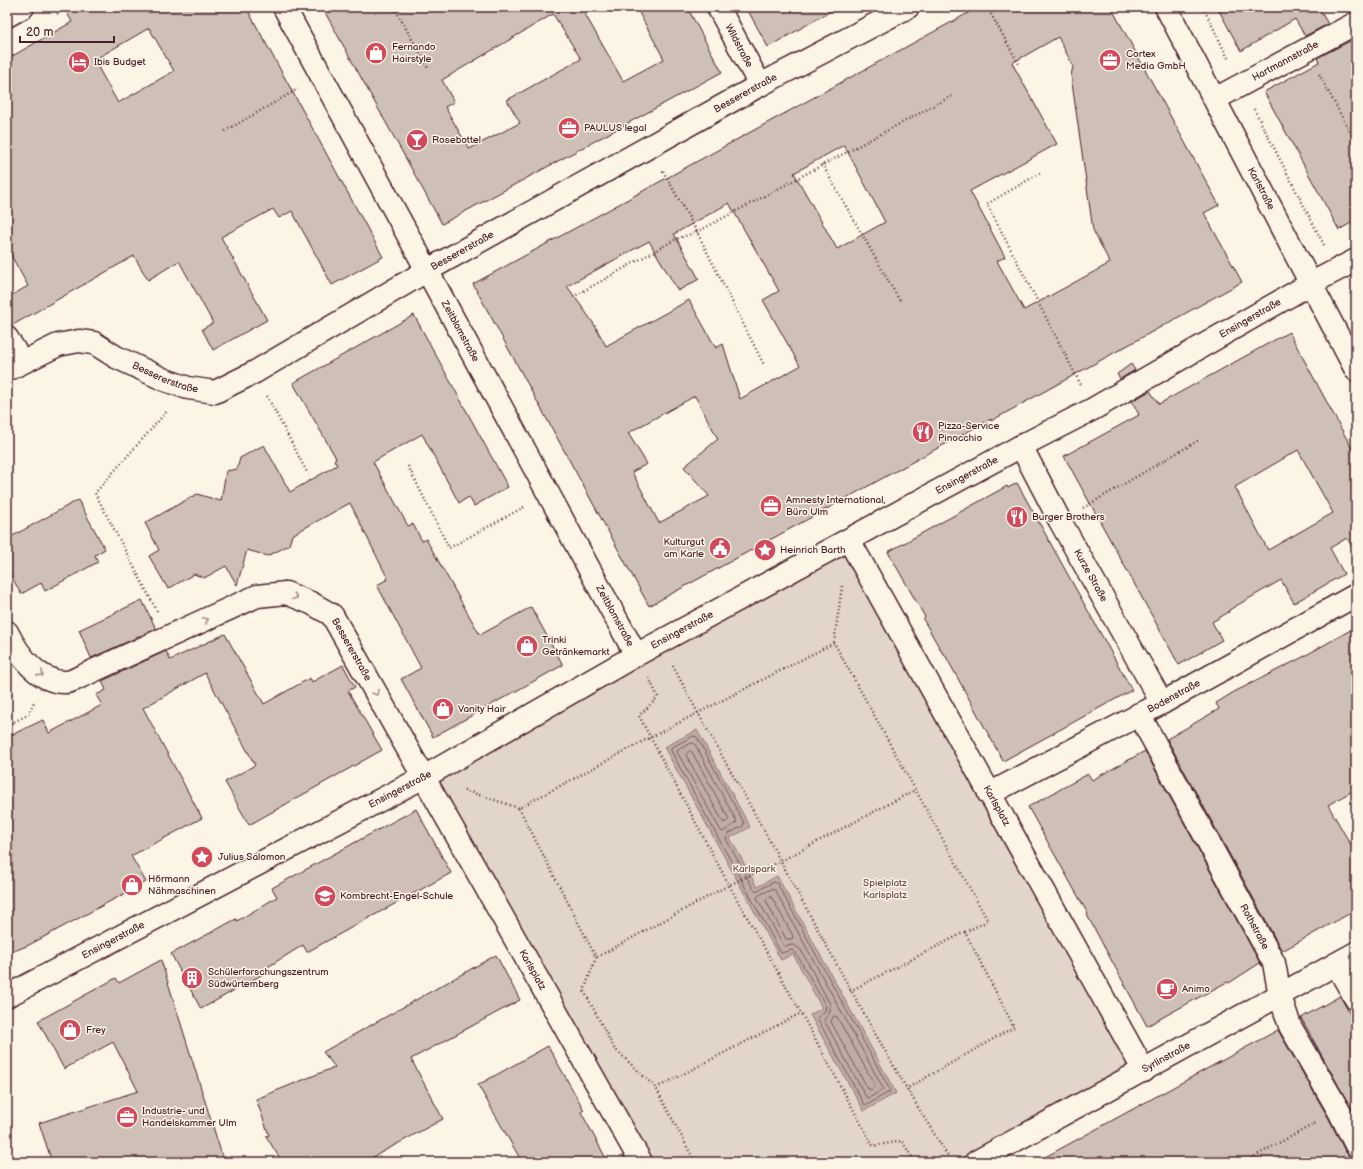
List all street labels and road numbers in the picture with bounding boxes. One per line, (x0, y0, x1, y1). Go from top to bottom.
street label: Wildstraße (722, 22, 755, 70)
street label: Hartmannstraße (1250, 38, 1321, 84)
street label: Bessererstraße (712, 71, 779, 116)
street label: Karlstraße (1245, 165, 1277, 212)
street label: Bessererstraße (429, 228, 496, 273)
street label: Ensingerstraße (1217, 296, 1283, 341)
street label: Zeitblomstraße (438, 298, 482, 364)
street label: Bessererstraße (130, 359, 199, 395)
street label: Ensingerstraße (934, 454, 1000, 497)
street label: Kurze Straße (1071, 547, 1110, 604)
street label: Zeitblomstraße (593, 582, 636, 649)
street label: Ensingerstraße (649, 608, 715, 652)
street label: Bessererstraße (329, 616, 374, 683)
street label: Bodenstraße (1145, 677, 1202, 716)
street label: Ensingerstraße (367, 768, 434, 811)
street label: Karlsplatz (981, 783, 1013, 828)
street label: Rothstraße (1237, 902, 1272, 952)
street label: Ensingerstraße (80, 919, 147, 962)
street label: Karlsplatz (516, 948, 549, 992)
street label: Syrlinstraße (1140, 1039, 1192, 1075)

